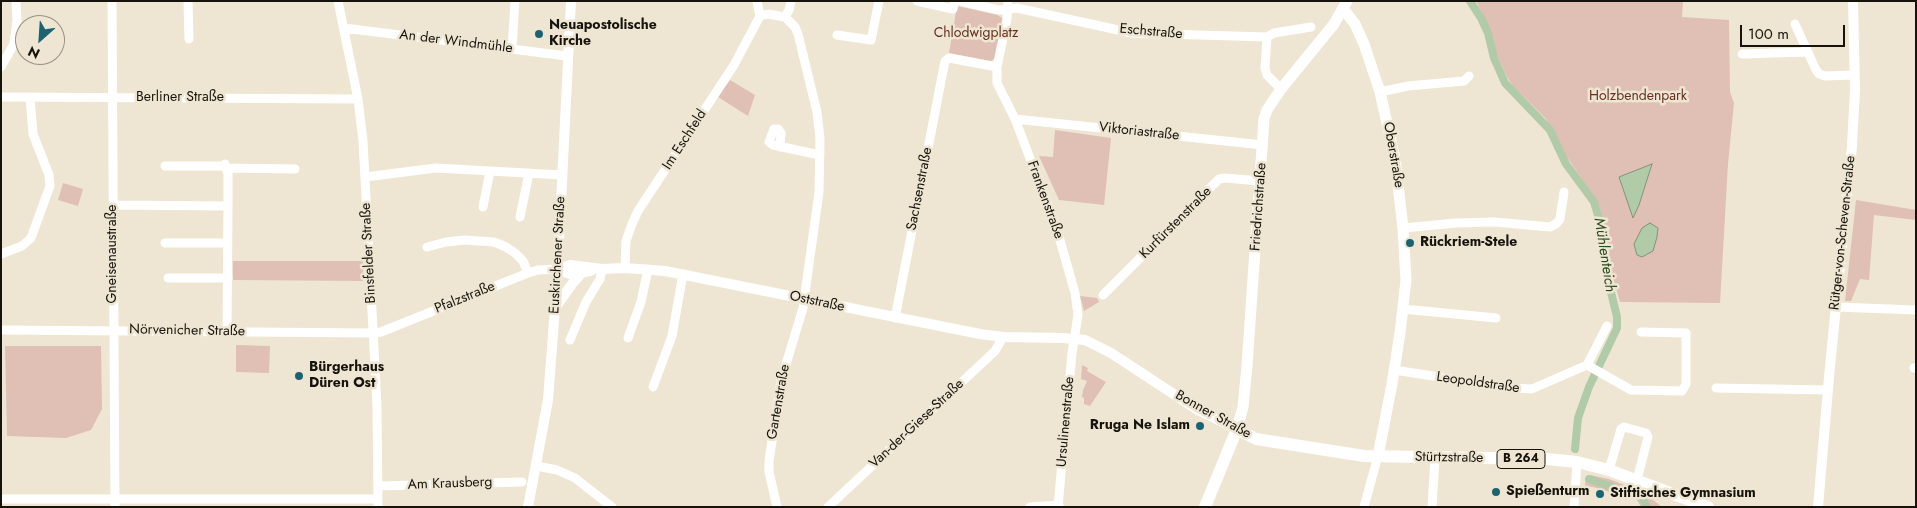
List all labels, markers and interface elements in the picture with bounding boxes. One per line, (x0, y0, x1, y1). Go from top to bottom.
north arrow (15, 15, 65, 65)
scale bar (1742, 15, 1847, 47)
place label: Neuapostolische Kirche (549, 18, 657, 50)
street label: Eschstraße (1119, 21, 1183, 43)
text: 100 m (1748, 23, 1789, 45)
park label: Chlodwigplatz (934, 26, 1018, 42)
street label: An der Windmühle (398, 27, 514, 57)
marker: Neuapostolische Kirche (533, 28, 545, 40)
text: N (24, 41, 43, 64)
park label: Holzbendenpark (1589, 89, 1687, 105)
street label: Berliner Straße (136, 90, 224, 106)
street label: Im Eschfeld (659, 107, 711, 173)
street label: Viktoriastraße (1098, 119, 1180, 145)
street label: Oberstraße (1379, 121, 1407, 189)
street label: Sachsenstraße (904, 146, 936, 232)
street label: Rütger-von-Scheven-Straße (1827, 155, 1859, 311)
street label: Frankenstraße (1023, 159, 1067, 241)
street label: Friedrichstraße (1248, 162, 1270, 252)
street label: Kurfürstenstraße (1136, 183, 1216, 263)
street label: Euskirchener Straße (547, 196, 569, 314)
street label: Binsfelder Straße (358, 202, 380, 304)
street label: Gneisenaustraße (105, 205, 121, 303)
water label: Mühlenteich (1589, 217, 1619, 293)
place label: Rückriem-Stele (1420, 235, 1517, 251)
marker: Rückriem-Stele (1404, 237, 1416, 249)
street label: Pfalzstraße (432, 278, 498, 318)
street label: Oststraße (788, 288, 846, 316)
street label: Nörvenicher Straße (129, 322, 245, 340)
place label: Bürgerhaus Düren Ost (309, 360, 384, 392)
street label: Gartenstraße (764, 363, 794, 441)
street label: Leopoldstraße (1435, 369, 1521, 397)
marker: Bürgerhaus Düren Ost (293, 370, 305, 382)
street label: Van-der-Giese-Straße (866, 376, 968, 472)
street label: Ursulinenstraße (1054, 376, 1078, 468)
street label: Bonner Straße (1172, 387, 1254, 443)
place label: Rruga Ne Islam (1090, 418, 1190, 434)
marker: Rruga Ne Islam (1194, 420, 1206, 432)
street label: Stürtzstraße (1415, 449, 1483, 467)
road number: B 264 (1497, 449, 1545, 468)
street label: Am Krausberg (407, 474, 493, 494)
place label: Spießenturm (1506, 484, 1590, 500)
marker: Spießenturm (1490, 486, 1502, 498)
place label: Stiftisches Gymnasium (1610, 486, 1756, 502)
marker: Stiftisches Gymnasium (1594, 488, 1606, 500)

